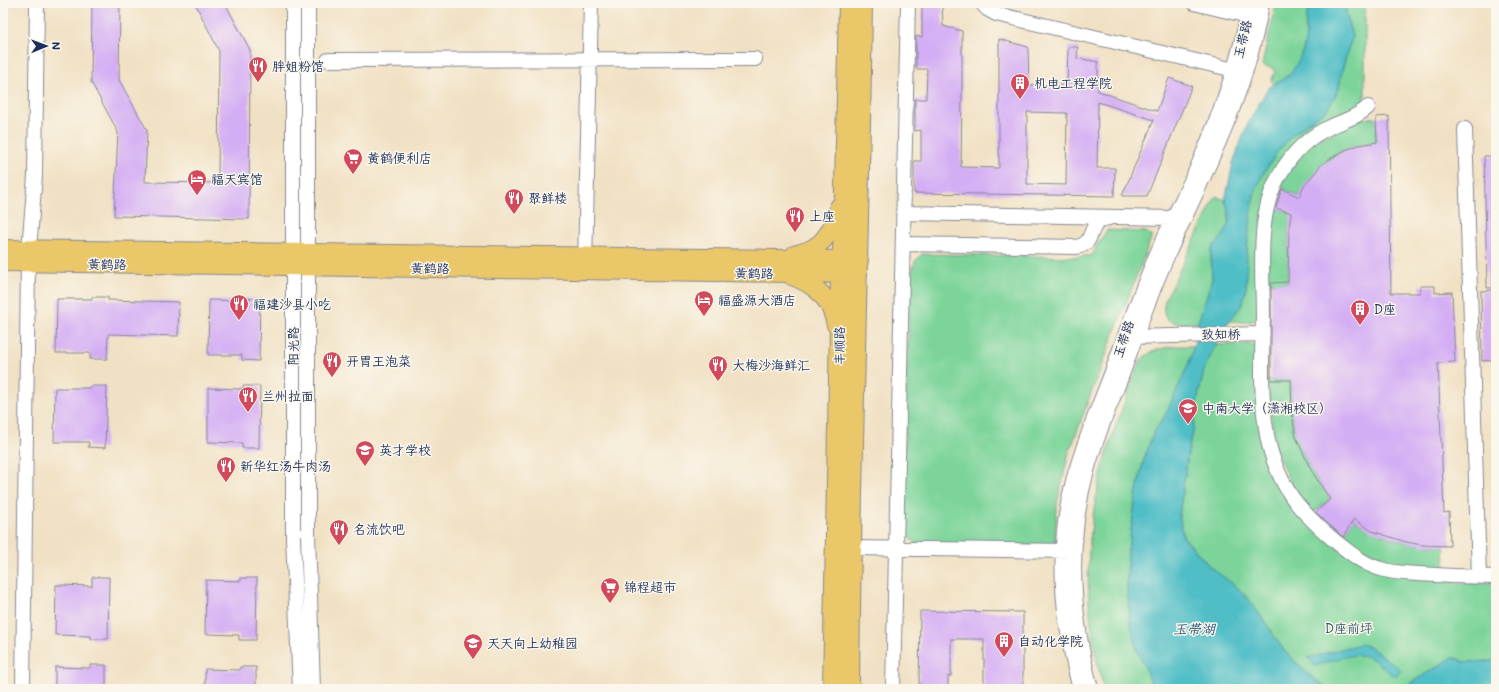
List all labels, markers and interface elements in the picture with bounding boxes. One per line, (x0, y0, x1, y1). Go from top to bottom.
street label: 玉带路 (1229, 18, 1254, 60)
north arrow (26, 26, 66, 66)
text: N (49, 42, 64, 50)
restaurant icon: 胖姐粉馆 (247, 55, 269, 83)
place label: 胖姐粉馆 (272, 57, 324, 74)
building icon: 机电工程学院 (1009, 72, 1031, 100)
place label: 机电工程学院 (1034, 74, 1112, 91)
supermarket icon: 黄鹤便利店 (342, 147, 364, 175)
place label: 黄鹤便利店 (367, 149, 432, 166)
hotel icon: 福天宾馆 (186, 168, 208, 196)
place label: 福天宾馆 (211, 170, 263, 187)
restaurant icon: 聚鲜楼 (503, 187, 525, 215)
place label: 聚鲜楼 (528, 189, 567, 206)
restaurant icon: 上座 (784, 205, 806, 233)
place label: 上座 (809, 207, 835, 224)
street label: 黄鹤路 (87, 255, 127, 272)
street label: 黄鹤路 (410, 259, 450, 276)
street label: 黄鹤路 (734, 264, 774, 281)
hotel icon: 福盛源大酒店 (693, 289, 715, 317)
place label: 福盛源大酒店 (718, 291, 796, 308)
restaurant icon: 福建沙县小吃 (228, 293, 250, 321)
place label: 福建沙县小吃 (253, 295, 331, 312)
building icon: D座 (1349, 298, 1371, 326)
place label: D座 (1374, 300, 1396, 317)
street label: 玉带路 (1108, 318, 1137, 360)
street label: 致知桥 (1201, 325, 1241, 342)
street label: 阳光路 (284, 326, 301, 366)
street label: 丰顺路 (830, 326, 847, 366)
restaurant icon: 开胃王泡菜 (321, 350, 343, 378)
place label: 开胃王泡菜 (346, 352, 411, 369)
restaurant icon: 大梅沙海鲜汇 (707, 354, 729, 382)
place label: 大梅沙海鲜汇 (732, 356, 810, 373)
restaurant icon: 兰州拉面 (237, 385, 259, 413)
place label: 兰州拉面 (262, 387, 314, 404)
school or university icon: 中南大学（潇湘校区） (1177, 397, 1199, 425)
place label: 中南大学（潇湘校区） (1202, 399, 1332, 416)
school or university icon: 英才学校 (354, 439, 376, 467)
place label: 英才学校 (379, 441, 431, 458)
restaurant icon: 新华红汤牛肉汤 (215, 455, 237, 483)
place label: 新华红汤牛肉汤 (240, 457, 331, 474)
restaurant icon: 名流饮吧 (328, 518, 350, 546)
place label: 名流饮吧 (353, 520, 405, 537)
supermarket icon: 锦程超市 (599, 576, 621, 604)
place label: 锦程超市 (624, 578, 676, 595)
water label: 玉带湖 (1173, 619, 1217, 638)
park label: D座前坪 (1325, 619, 1373, 636)
building icon: 自动化学院 (993, 630, 1015, 658)
school or university icon: 天天向上幼稚园 (462, 632, 484, 660)
place label: 自动化学院 (1018, 632, 1083, 649)
place label: 天天向上幼稚园 (487, 634, 578, 651)

